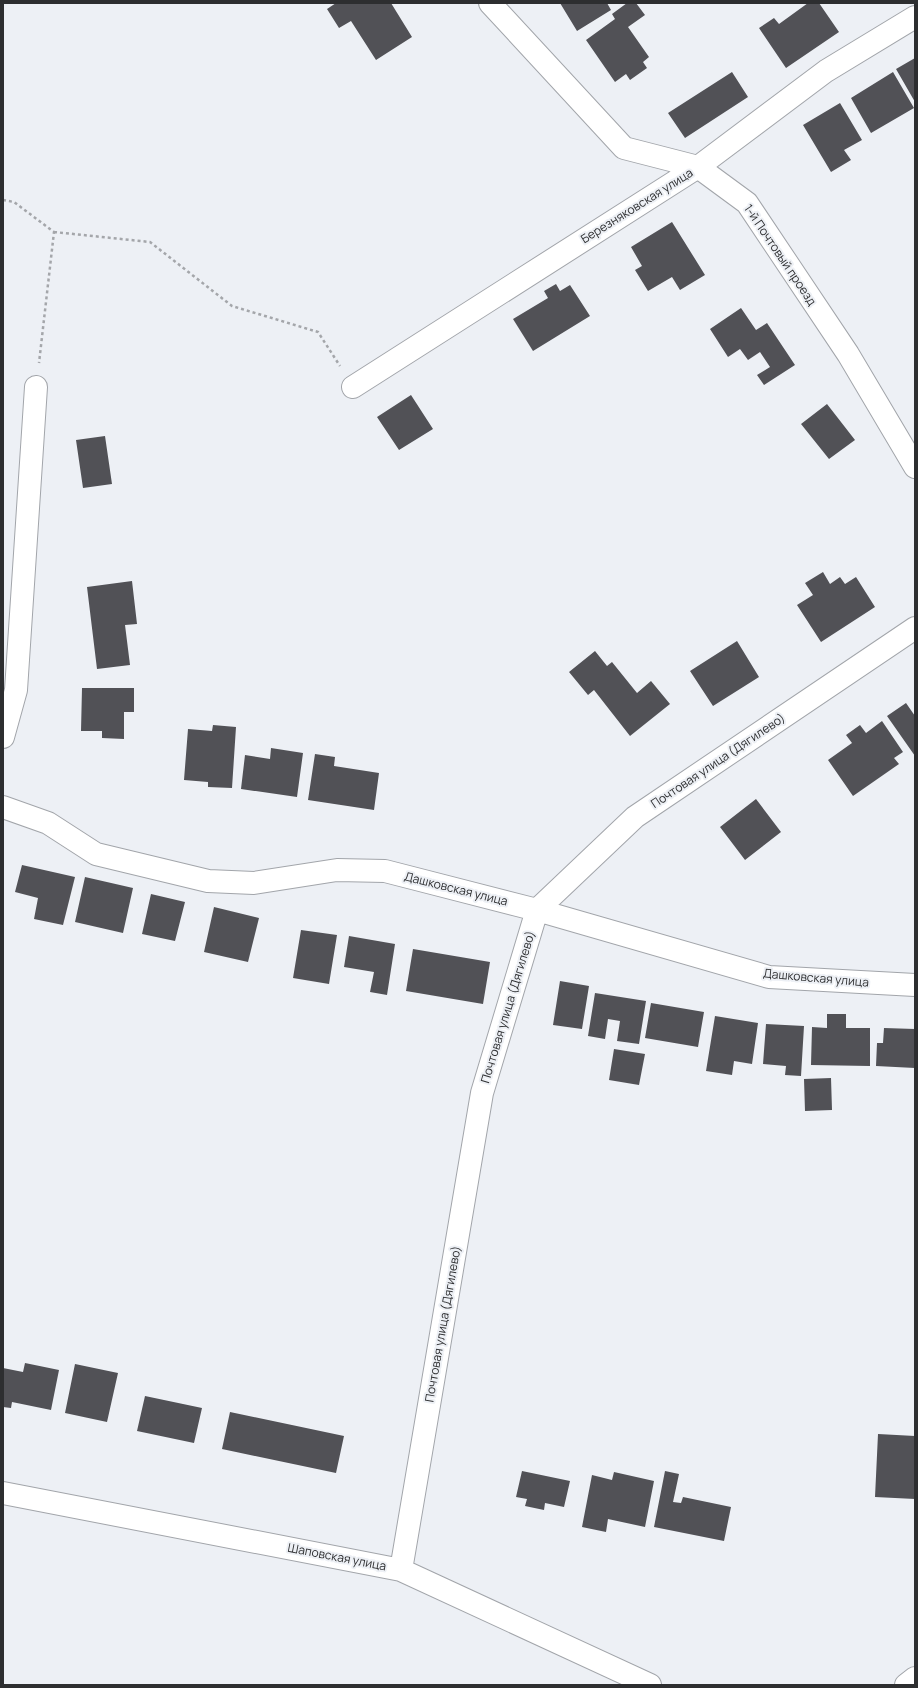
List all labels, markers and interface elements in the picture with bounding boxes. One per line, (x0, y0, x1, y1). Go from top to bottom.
street label: Березняковская улица (577, 164, 696, 247)
street label: 1-й Почтовый проезд (740, 201, 821, 309)
street label: Почтовая улица (Дягилево) (647, 709, 788, 812)
street label: Дашковская улица (403, 867, 510, 910)
street label: Почтовая улица (Дягилево) (476, 929, 539, 1085)
street label: Дашковская улица (762, 964, 870, 991)
street label: Почтовая улица (Дягилево) (420, 1244, 465, 1403)
street label: Шаповская улица (286, 1539, 388, 1574)

